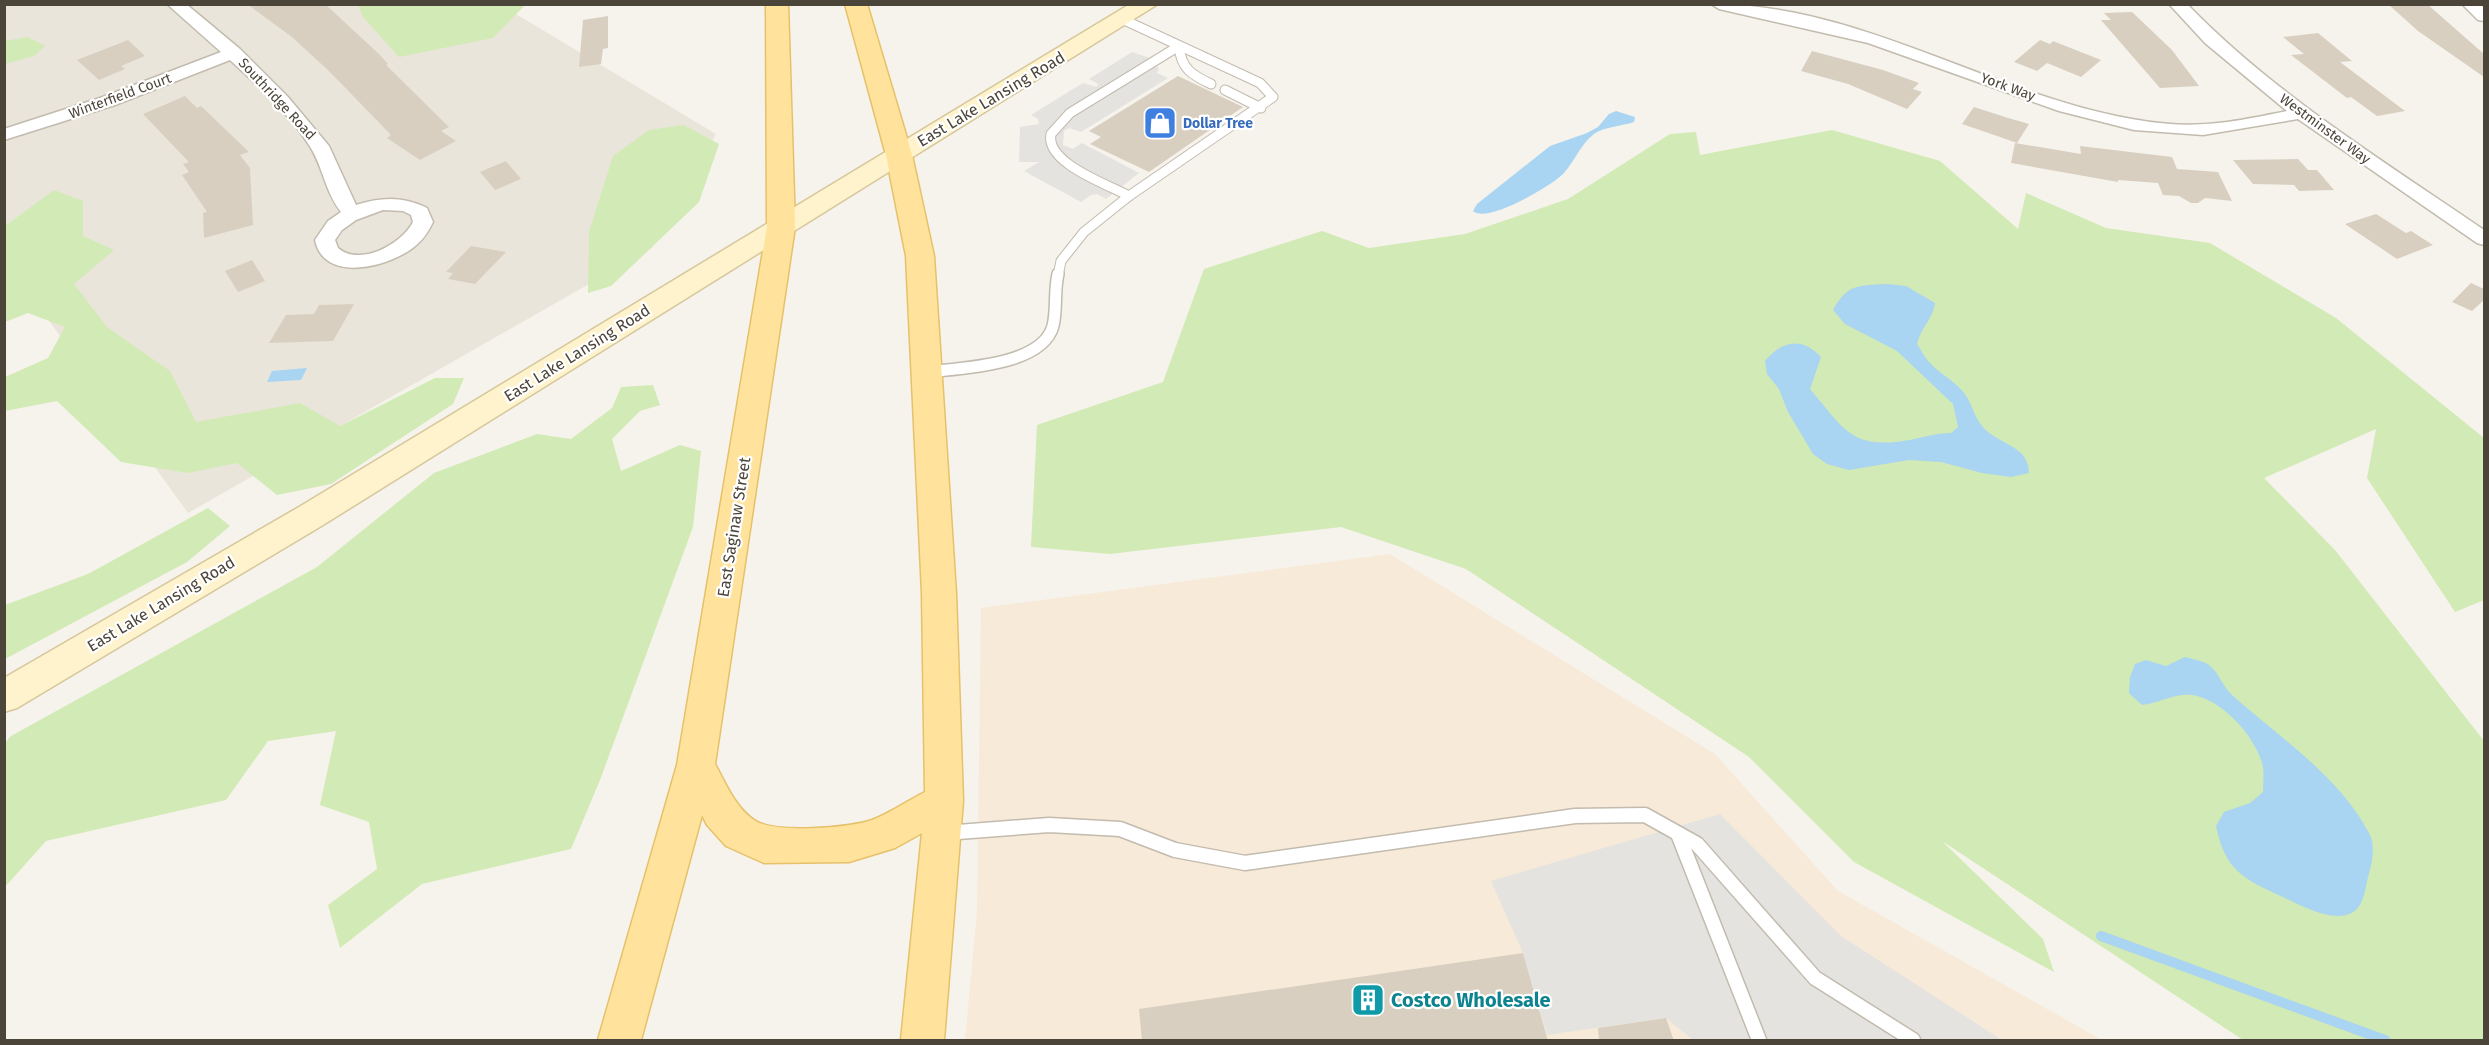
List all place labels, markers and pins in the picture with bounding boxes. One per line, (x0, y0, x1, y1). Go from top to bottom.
shop icon: Dollar Tree (1142, 105, 1178, 141)
place label: Dollar Tree (1183, 115, 1253, 132)
building icon: Costco Wholesale (1350, 982, 1386, 1018)
place label: Costco Wholesale (1391, 988, 1551, 1012)

